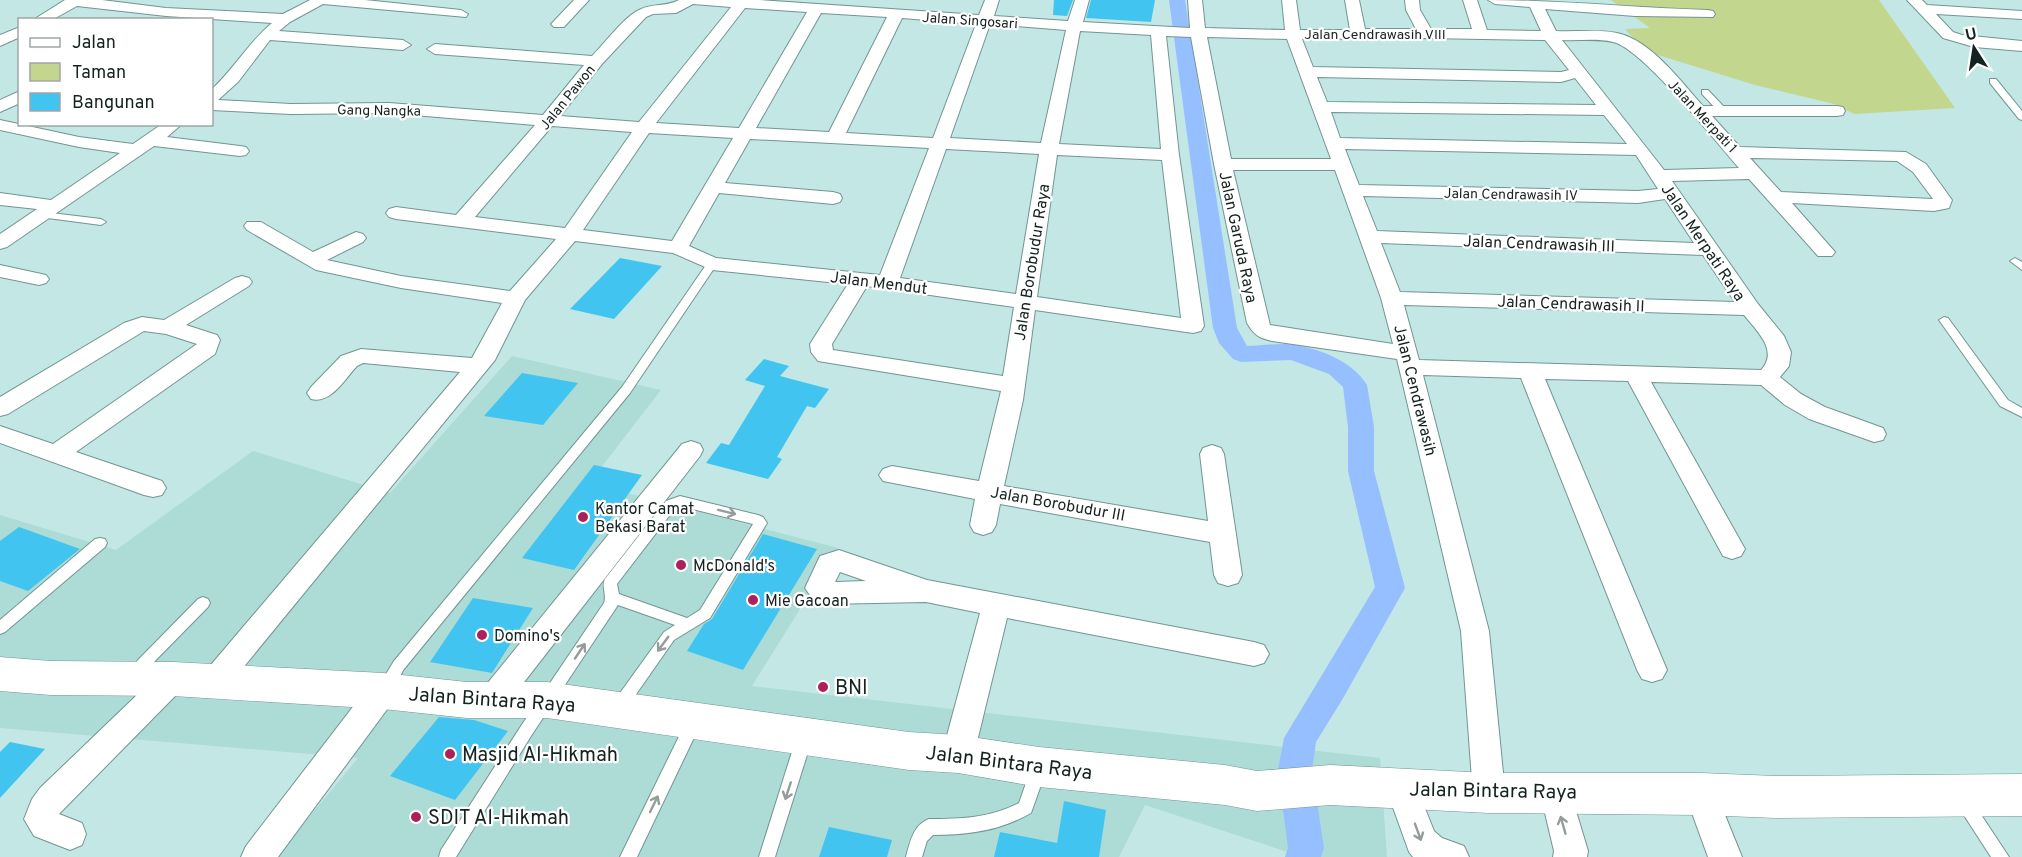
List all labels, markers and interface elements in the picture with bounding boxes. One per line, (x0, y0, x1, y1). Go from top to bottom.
street label: Jalan Singosari (922, 10, 1018, 33)
legend (18, 18, 213, 126)
north arrow (1944, 18, 2004, 78)
text: U (1964, 24, 1979, 46)
street label: Jalan Cendrawasih VIII (1304, 27, 1446, 44)
text: Jalan (72, 32, 116, 55)
text: Taman (72, 62, 126, 85)
street label: Jalan Pawon (537, 62, 600, 134)
street label: Jalan Merpati 1 (1664, 77, 1740, 157)
text: Bangunan (72, 92, 155, 115)
street label: Gang Nangka (337, 102, 421, 121)
street label: Jalan Garuda Raya (1213, 170, 1261, 305)
street label: Jalan Merpati Raya (1656, 181, 1749, 305)
street label: Jalan Borobudur Raya (1011, 183, 1055, 342)
street label: Jalan Cendrawasih IV (1444, 186, 1578, 205)
street label: Jalan Cendrawasih III (1463, 232, 1615, 258)
street label: Jalan Mendut (829, 268, 928, 300)
street label: Jalan Cendrawasih II (1497, 292, 1645, 318)
street label: Jalan Cendrawasih (1388, 323, 1440, 458)
street label: Jalan Borobudur III (989, 483, 1127, 527)
place label: Kantor Camat Bekasi Barat (595, 500, 694, 538)
one-way arrow (717, 507, 736, 519)
marker: Kantor Camat Bekasi Barat (576, 510, 590, 524)
place label: McDonald's (693, 557, 775, 577)
marker: McDonald's (674, 558, 688, 572)
place label: Mie Gacoan (765, 592, 849, 612)
marker: Mie Gacoan (746, 593, 760, 607)
place label: Domino's (494, 627, 560, 647)
marker: Domino's (475, 628, 489, 642)
one-way arrow (657, 635, 669, 651)
one-way arrow (574, 643, 586, 660)
place label: BNI (835, 676, 868, 702)
marker: BNI (816, 680, 830, 694)
street label: Jalan Bintara Raya (407, 682, 576, 720)
street label: Jalan Bintara Raya (924, 741, 1094, 787)
place label: Masjid Al-Hikmah (462, 743, 618, 769)
marker: Masjid Al-Hikmah (443, 747, 457, 761)
street label: Jalan Bintara Raya (1409, 778, 1577, 806)
one-way arrow (782, 781, 793, 800)
one-way arrow (648, 796, 660, 814)
place label: SDIT Al-Hikmah (428, 806, 569, 832)
marker: SDIT Al-Hikmah (409, 810, 423, 824)
one-way arrow (1557, 815, 1568, 834)
one-way arrow (1413, 822, 1424, 841)

